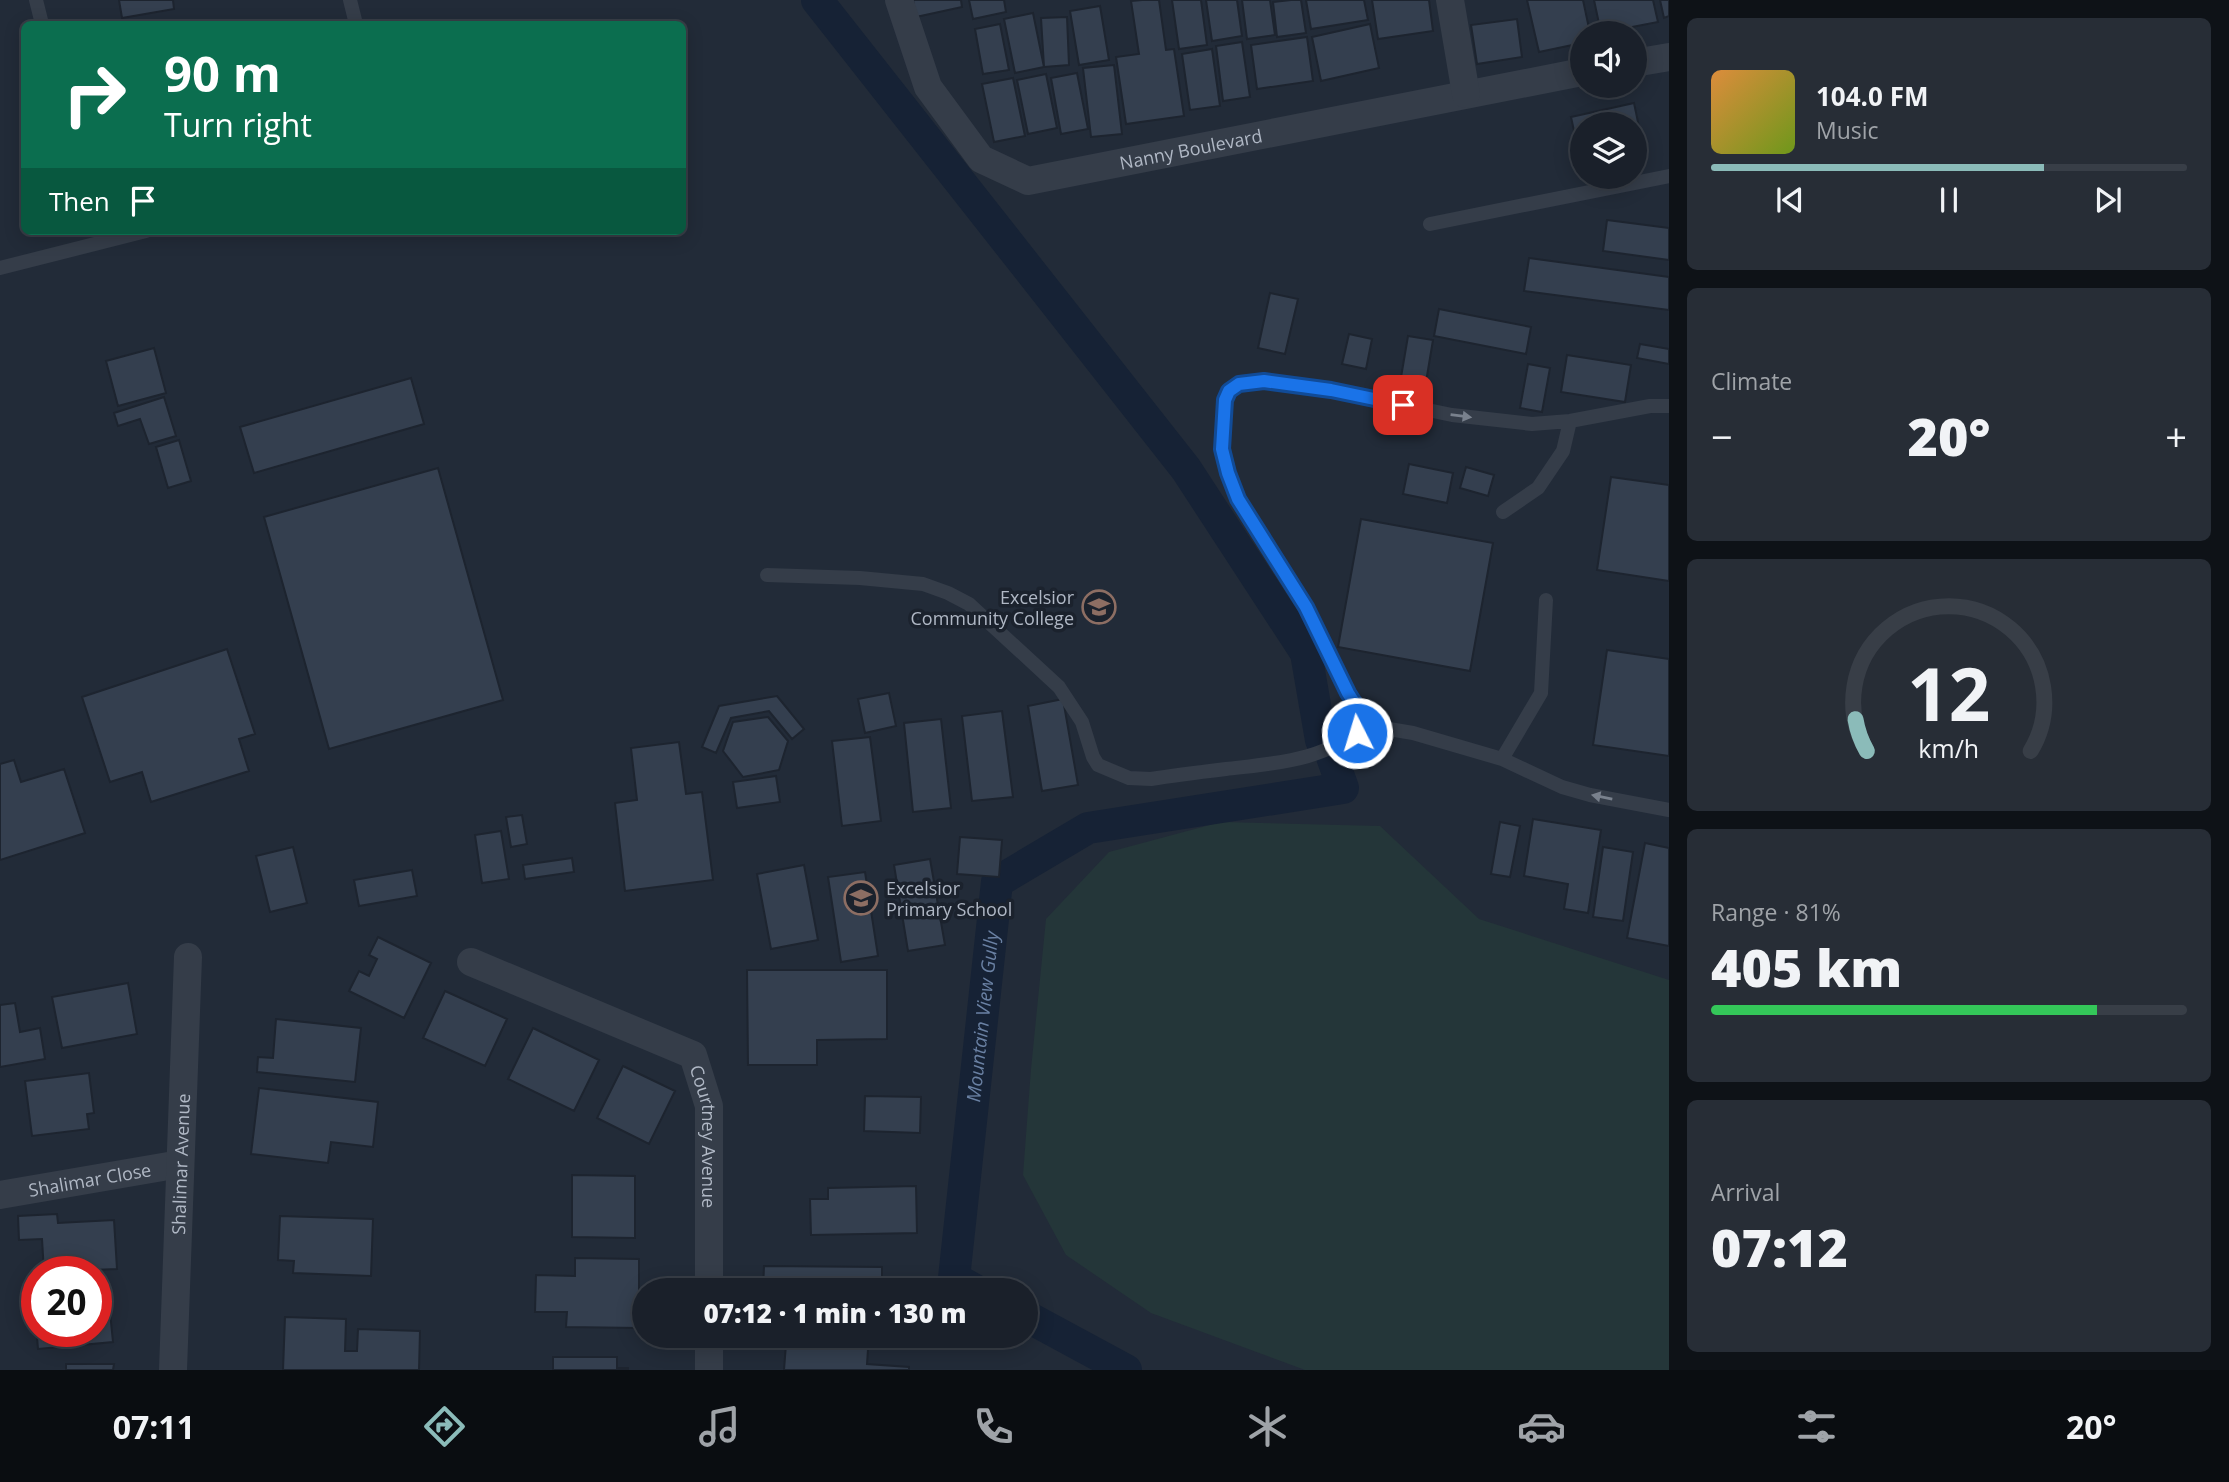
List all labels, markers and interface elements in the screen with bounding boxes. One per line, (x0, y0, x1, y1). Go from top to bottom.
map controls (1570, 21, 1647, 189)
button: sound (1570, 21, 1647, 98)
text: 90 m (164, 40, 281, 106)
icon: right (49, 49, 140, 140)
text: 104.0 FM (1816, 78, 1928, 114)
text: Turn right (164, 103, 312, 146)
button: layers (1570, 112, 1647, 189)
text: Music (1816, 114, 1879, 146)
street label: Nanny Boulevard (1117, 123, 1264, 175)
icon: previous (1771, 181, 1809, 219)
icon: pause (1930, 181, 1968, 219)
icon: next (2089, 181, 2127, 219)
icon: arrive (124, 182, 162, 220)
text: Then (49, 183, 110, 219)
text: Climate (1711, 365, 1792, 397)
pin (1373, 375, 1433, 435)
icon: arrive (1384, 386, 1422, 424)
text: 20° (1908, 400, 1990, 471)
one-way arrow (1450, 410, 1472, 421)
text: − (1711, 410, 1733, 462)
text: + (2165, 410, 2187, 462)
place label: Excelsior Community College (911, 585, 1075, 630)
school or university icon: Excelsior Community College (1080, 588, 1118, 626)
text: 12 (1907, 643, 1991, 742)
position arrow (1320, 696, 1394, 770)
text: km/h (1919, 731, 1979, 765)
one-way arrow (1591, 791, 1613, 802)
place label: Excelsior Primary School (886, 876, 1012, 921)
school or university icon: Excelsior Primary School (842, 879, 880, 917)
text: Range · 81% (1711, 896, 1841, 928)
water label: Mountain View Gully (960, 929, 1005, 1103)
text: 405 km (1711, 931, 1902, 1002)
street label: Courtney Avenue (685, 1062, 721, 1208)
street label: Shalimar Avenue (166, 1093, 195, 1235)
street label: Shalimar Close (26, 1157, 153, 1202)
text: Arrival (1711, 1176, 1780, 1208)
text: 07:12 (1711, 1211, 1848, 1282)
speed limit sign: 20 (21, 1256, 112, 1347)
text: 07:12 · 1 min · 130 m (704, 1295, 966, 1331)
icon: directions (420, 1402, 469, 1451)
icon: music (695, 1402, 744, 1451)
icon: phone (969, 1402, 1018, 1451)
icon: climate (1243, 1402, 1292, 1451)
icon: car (1517, 1402, 1566, 1451)
icon: filters (1792, 1402, 1841, 1451)
text: 07:11 (113, 1405, 195, 1448)
text: 20° (2066, 1405, 2116, 1448)

